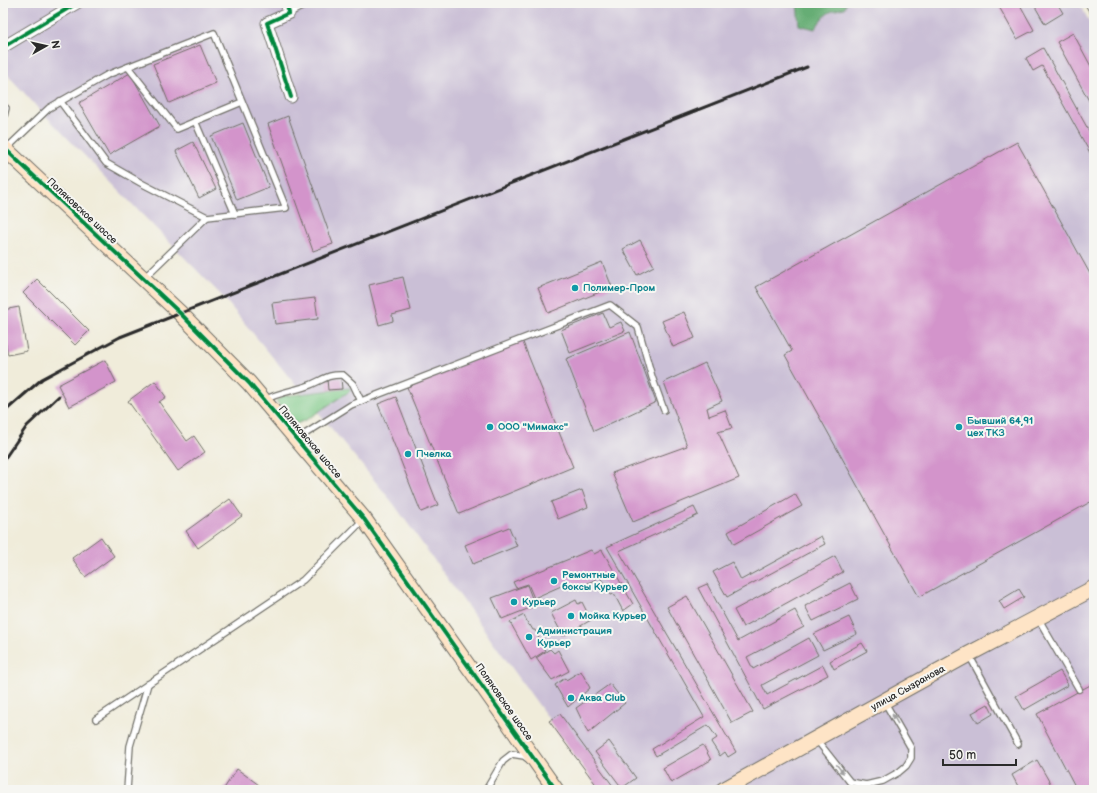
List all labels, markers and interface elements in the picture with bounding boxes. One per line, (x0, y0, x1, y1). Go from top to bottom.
north arrow (26, 26, 66, 66)
text: N (48, 40, 62, 50)
street label: Поляковское шоссе (45, 175, 120, 247)
place label: Полимер-Пром (583, 282, 655, 294)
marker: Полимер-Пром (570, 283, 580, 293)
street label: Поляковское шоссе (276, 403, 344, 481)
place label: Бывший 64,91 цех ТКЗ (967, 415, 1033, 439)
place label: ООО "Мимакс" (498, 421, 568, 433)
marker: ООО "Мимакс" (485, 422, 495, 432)
marker: Бывший 64,91 цех ТКЗ (954, 422, 964, 432)
place label: Пчелка (416, 448, 451, 460)
marker: Пчелка (403, 449, 413, 459)
place label: Ремонтные боксы Курьер (562, 569, 628, 593)
marker: Ремонтные боксы Курьер (549, 576, 559, 586)
place label: Курьер (522, 596, 556, 608)
marker: Курьер (509, 597, 519, 607)
place label: Мойка Курьер (579, 610, 647, 622)
marker: Мойка Курьер (566, 611, 576, 621)
place label: Администрация Курьер (536, 625, 612, 649)
marker: Администрация Курьер (524, 632, 534, 642)
street label: Поляковское шоссе (473, 661, 535, 743)
street label: улица Сызранова (869, 663, 947, 713)
place label: Аква Club (578, 692, 626, 704)
marker: Аква Club (566, 693, 576, 703)
one-way arrow (891, 713, 898, 725)
scale bar (943, 741, 1016, 767)
text: 50 m (949, 748, 976, 763)
one-way arrow (836, 763, 845, 774)

